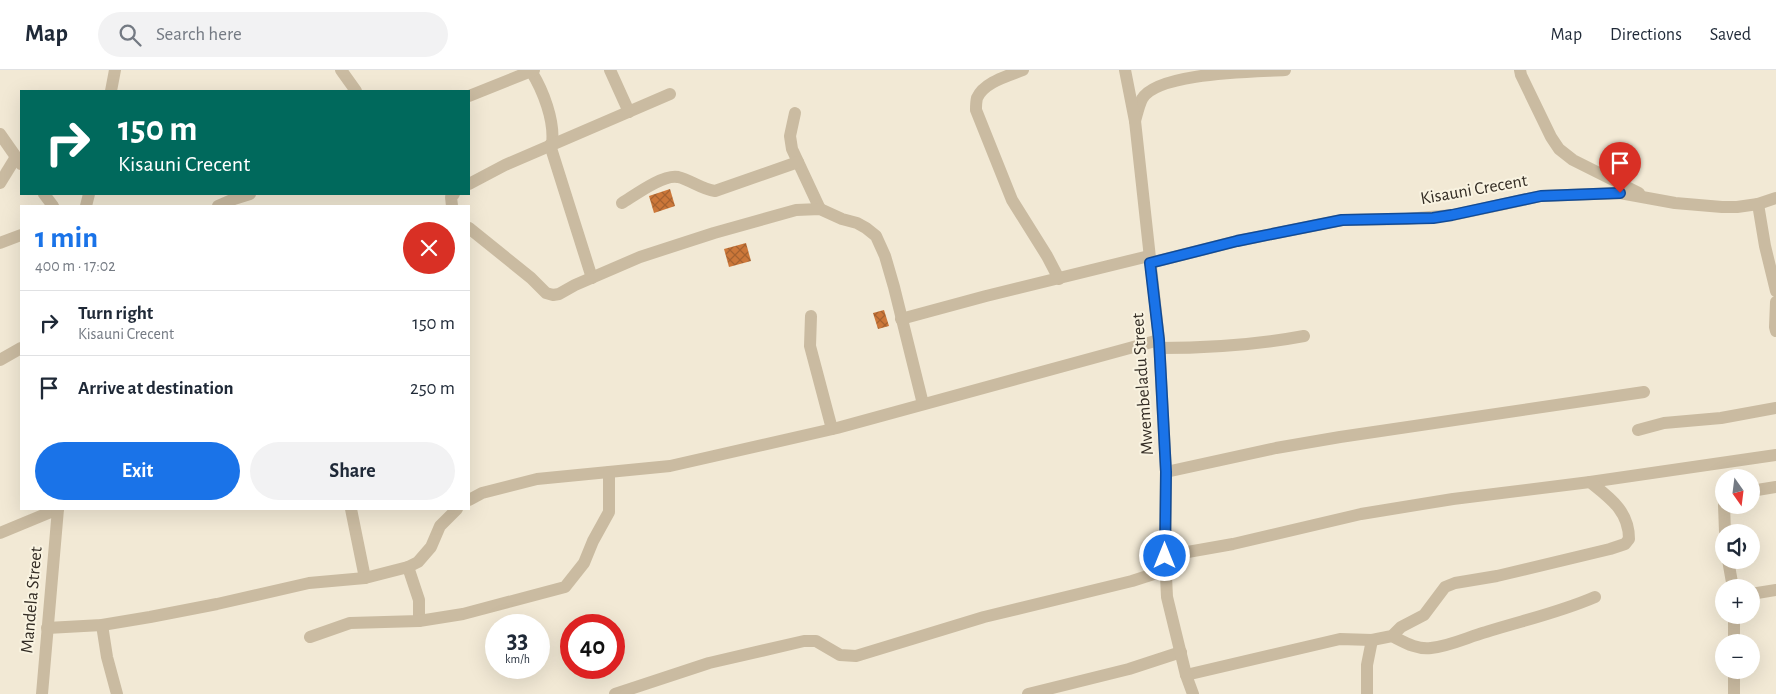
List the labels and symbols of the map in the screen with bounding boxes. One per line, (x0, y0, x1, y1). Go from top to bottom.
pin (1599, 142, 1641, 193)
street label: Kisauni Crecent (1419, 172, 1529, 208)
street label: Mwembeladu Street (1129, 312, 1157, 456)
north arrow (1715, 469, 1760, 514)
position arrow (1138, 529, 1190, 581)
street label: Mandela Street (18, 546, 46, 654)
speed limit sign: 40 (560, 614, 625, 679)

